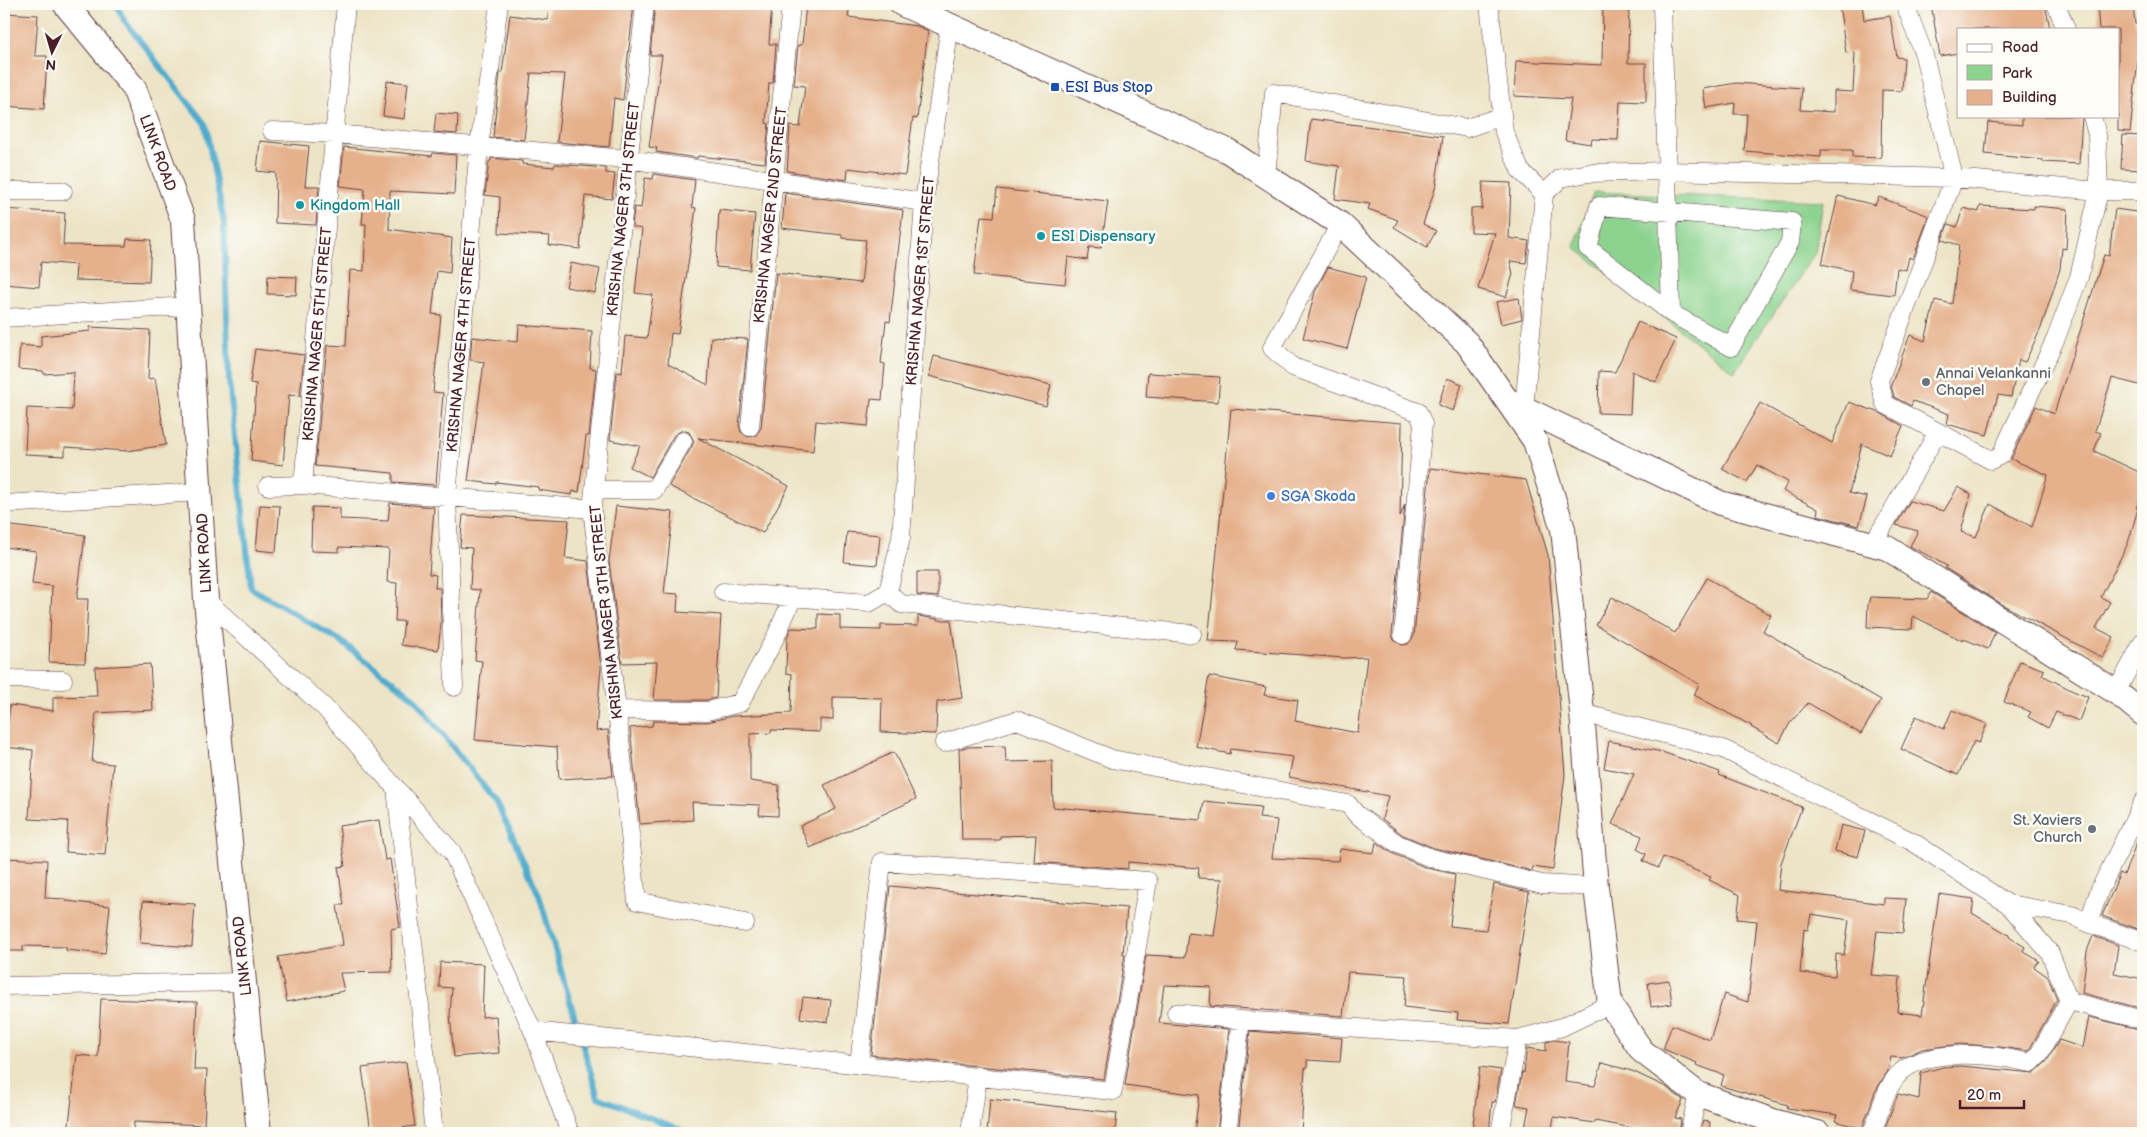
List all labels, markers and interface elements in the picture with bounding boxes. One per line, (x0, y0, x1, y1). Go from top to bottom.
north arrow (28, 28, 78, 78)
legend (1957, 28, 2120, 118)
text: Road (2002, 38, 2038, 57)
text: N (45, 56, 57, 73)
text: Park (2002, 64, 2033, 83)
place label: ESI Bus Stop (1065, 78, 1153, 97)
marker: ESI Bus Stop (1049, 81, 1061, 93)
text: Building (2002, 88, 2057, 107)
street label: KRISHNA NAGER 3TH STREET (603, 101, 644, 317)
street label: KRISHNA NAGER 2ND STREET (750, 106, 791, 324)
street label: LINK ROAD (135, 112, 180, 194)
street label: KRISHNA NAGER 1ST STREET (902, 176, 939, 386)
place label: Kingdom Hall (310, 196, 400, 215)
marker: Kingdom Hall (294, 199, 306, 211)
street label: KRISHNA NAGER 5TH STREET (299, 226, 336, 442)
place label: ESI Dispensary (1051, 227, 1156, 246)
marker: ESI Dispensary (1035, 230, 1047, 242)
street label: KRISHNA NAGER 4TH STREET (443, 237, 480, 453)
place label: Annai Velankanni Chapel (1936, 364, 2051, 400)
marker: Annai Velankanni Chapel (1920, 376, 1932, 388)
place label: SGA Skoda (1281, 487, 1356, 506)
marker: SGA Skoda (1265, 490, 1277, 502)
street label: KRISHNA NAGER 3TH STREET (586, 504, 627, 720)
street label: LINK ROAD (193, 512, 216, 593)
place label: St. Xaviers Church (2013, 811, 2083, 847)
marker: St. Xaviers Church (2086, 823, 2098, 835)
street label: LINK ROAD (229, 915, 256, 997)
scale bar (1960, 1077, 2023, 1109)
text: 20 m (1967, 1086, 2001, 1105)

